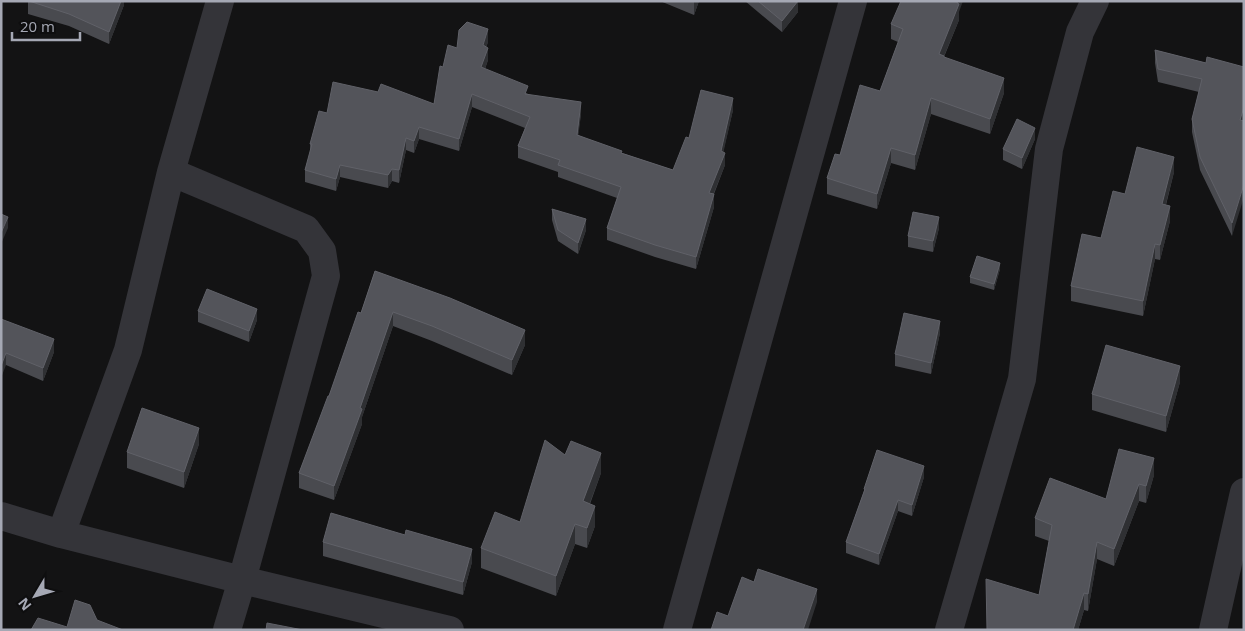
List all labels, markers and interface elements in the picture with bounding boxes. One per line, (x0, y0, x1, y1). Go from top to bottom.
scale bar (12, 10, 80, 42)
text: 20 m (20, 16, 55, 36)
north arrow (10, 571, 60, 621)
text: N (13, 594, 35, 615)

